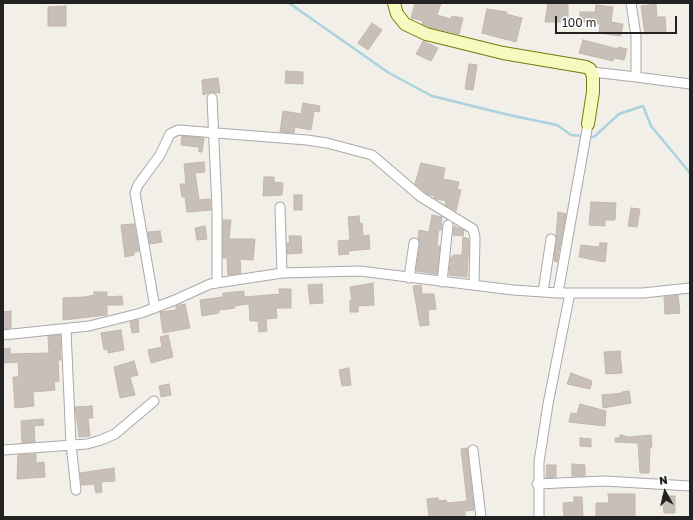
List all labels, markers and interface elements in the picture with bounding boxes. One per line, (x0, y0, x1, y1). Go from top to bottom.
scale bar (557, 8, 679, 34)
text: 100 m (562, 15, 596, 30)
north arrow (645, 472, 685, 512)
text: N (658, 473, 668, 487)

